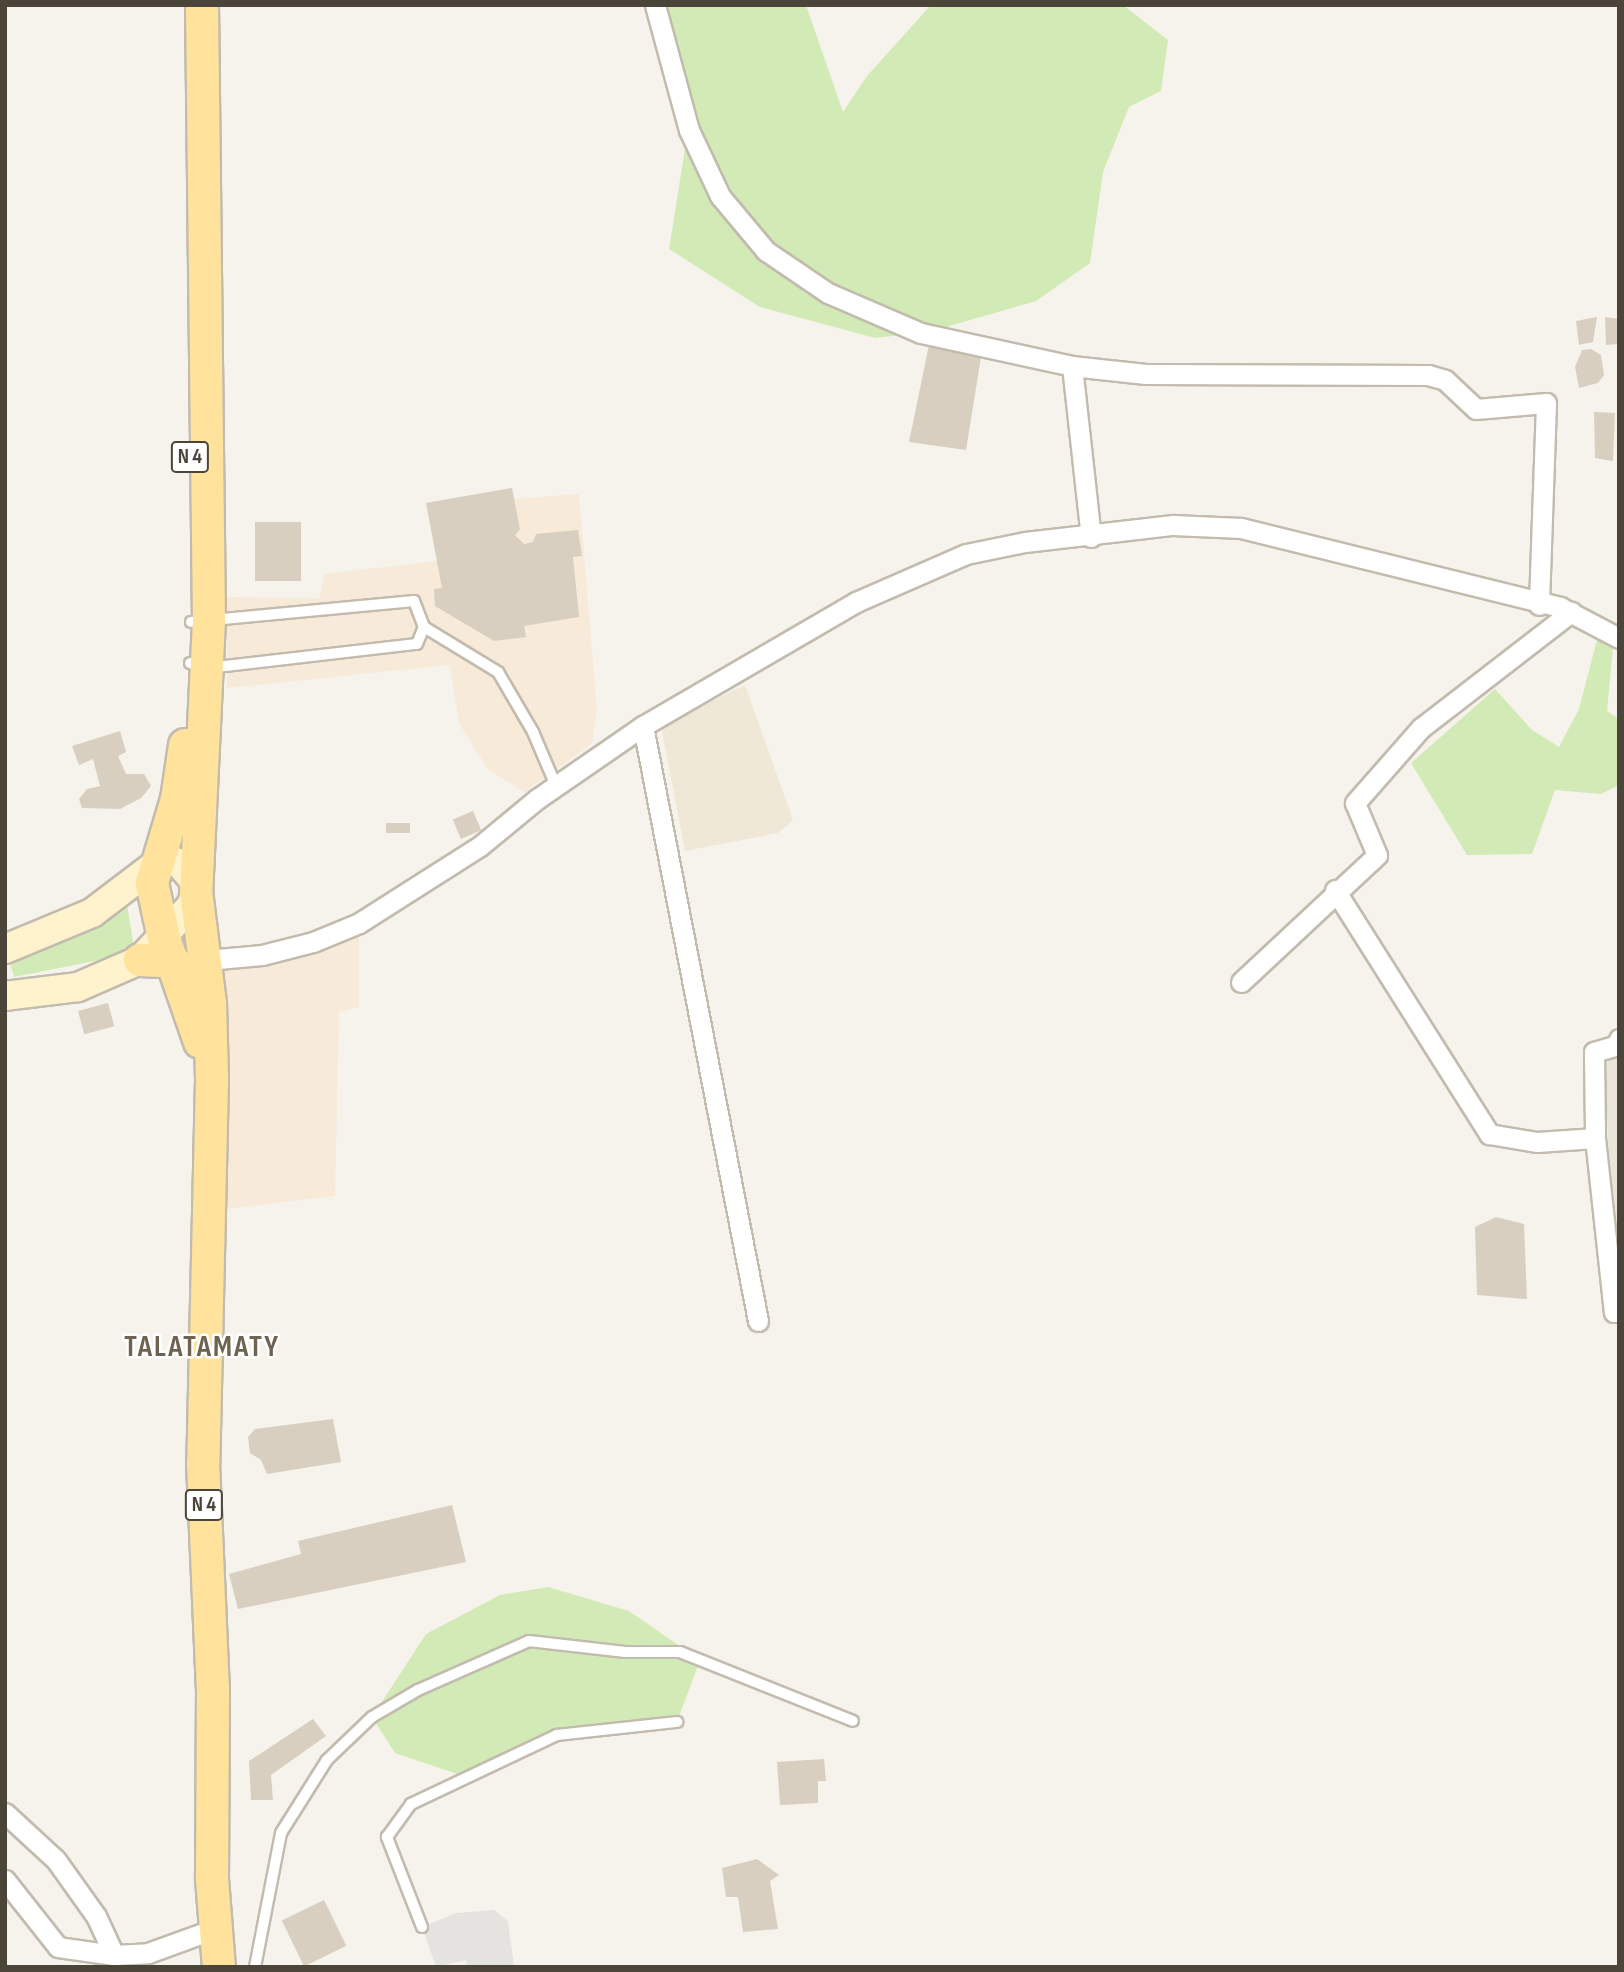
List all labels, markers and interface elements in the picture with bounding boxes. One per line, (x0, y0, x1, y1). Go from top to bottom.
road number: N 4 (171, 440, 209, 475)
district label: TALATAMATY (125, 1329, 279, 1365)
road number: N 4 (185, 1488, 223, 1522)

